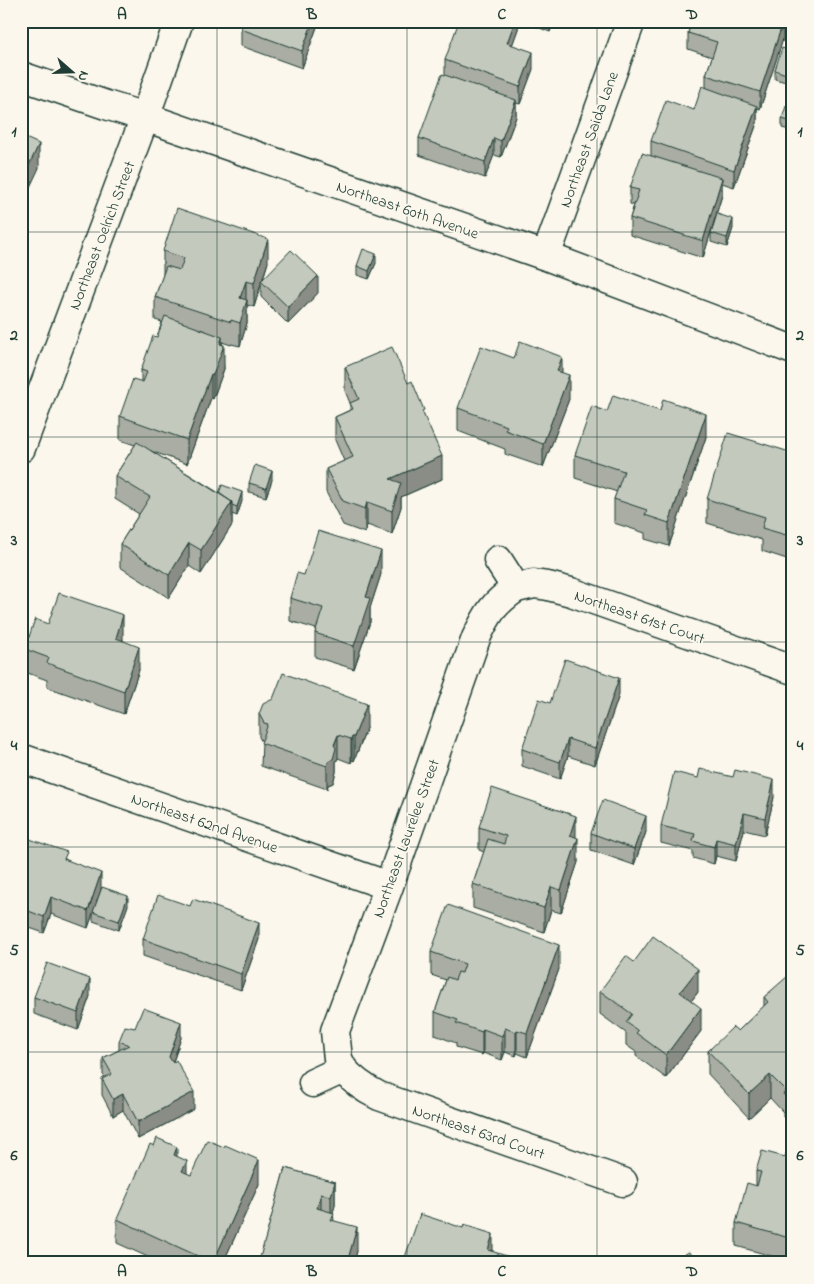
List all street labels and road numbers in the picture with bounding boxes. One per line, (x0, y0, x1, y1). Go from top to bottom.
street label: Northeast Saida Lane (554, 67, 626, 211)
street label: Northeast Oelrich Street (63, 157, 143, 314)
street label: Northeast 60th Avenue (333, 175, 483, 247)
street label: Northeast 61st Court (571, 584, 708, 652)
street label: Northeast Laurelee Street (367, 755, 447, 922)
street label: Northeast 62nd Avenue (128, 787, 282, 861)
street label: Northeast 63rd Court (409, 1099, 548, 1167)

